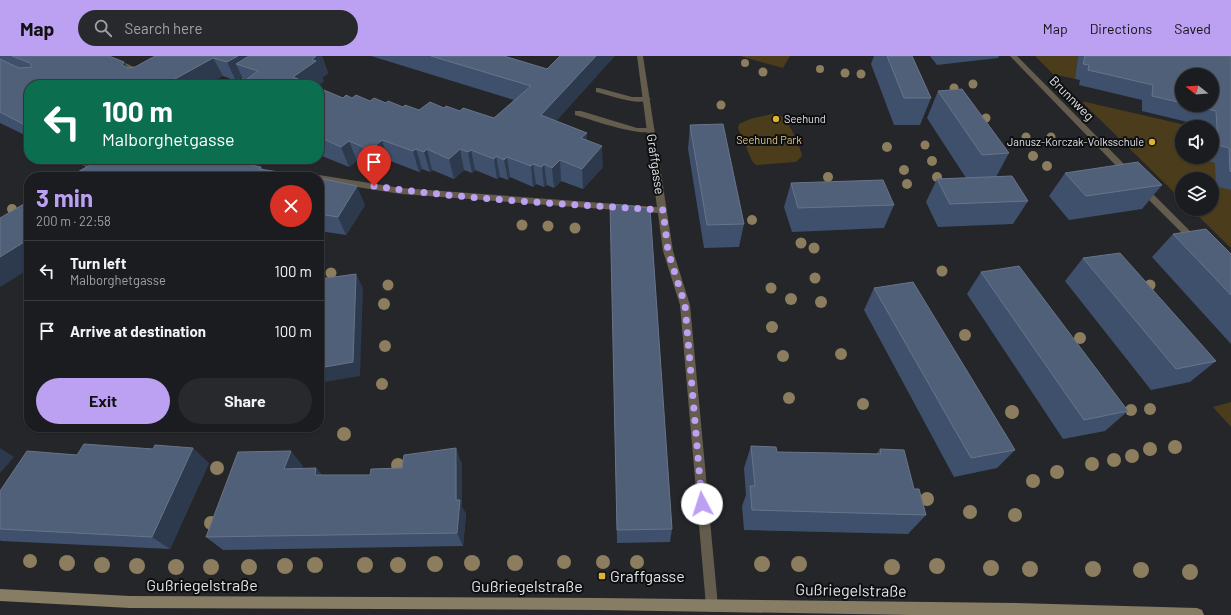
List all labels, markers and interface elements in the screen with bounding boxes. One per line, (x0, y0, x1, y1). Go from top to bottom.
search box (78, 10, 358, 46)
text: Map (20, 17, 54, 40)
icon: search (92, 17, 114, 39)
text: Search here (124, 19, 202, 37)
text: Map (1043, 20, 1068, 37)
text: Directions (1090, 20, 1152, 37)
text: Saved (1174, 20, 1211, 37)
north arrow (1175, 68, 1219, 112)
map controls (1175, 68, 1219, 216)
street label: Brunnweg (1046, 72, 1098, 124)
text: 100 m (102, 94, 173, 128)
icon: left (36, 96, 88, 148)
place label: Seehund (784, 112, 826, 125)
marker: Seehund (771, 114, 781, 124)
button: sound (1175, 120, 1219, 164)
text: Malborghetgasse (102, 128, 235, 150)
street label: Graffgasse (644, 133, 668, 195)
park label: Seehund Park (736, 133, 802, 146)
place label: Janusz-Korczak-Volksschule (1007, 135, 1144, 148)
marker: Janusz-Korczak-Volksschule (1147, 137, 1157, 147)
pin (357, 145, 391, 186)
icon: arrive (363, 151, 385, 173)
button: layers (1175, 172, 1219, 216)
text: 3 min (36, 183, 93, 212)
button: close (270, 185, 312, 227)
text: 200 m · 22:58 (36, 213, 111, 229)
text: Turn left (70, 254, 126, 272)
icon: left (36, 260, 58, 282)
text: 100 m (274, 262, 312, 280)
text: Malborghetgasse (70, 272, 166, 288)
icon: arrive (36, 320, 58, 342)
text: Arrive at destination (70, 322, 206, 340)
text: 100 m (274, 322, 312, 340)
button: Exit (36, 378, 170, 424)
button: Share (178, 378, 312, 424)
position arrow (681, 483, 723, 525)
place label: Graffgasse (610, 566, 685, 585)
marker: Graffgasse (597, 571, 607, 581)
street label: Gußriegelstraße (146, 575, 258, 594)
street label: Gußriegelstraße (471, 576, 583, 595)
street label: Gußriegelstraße (795, 579, 907, 600)

